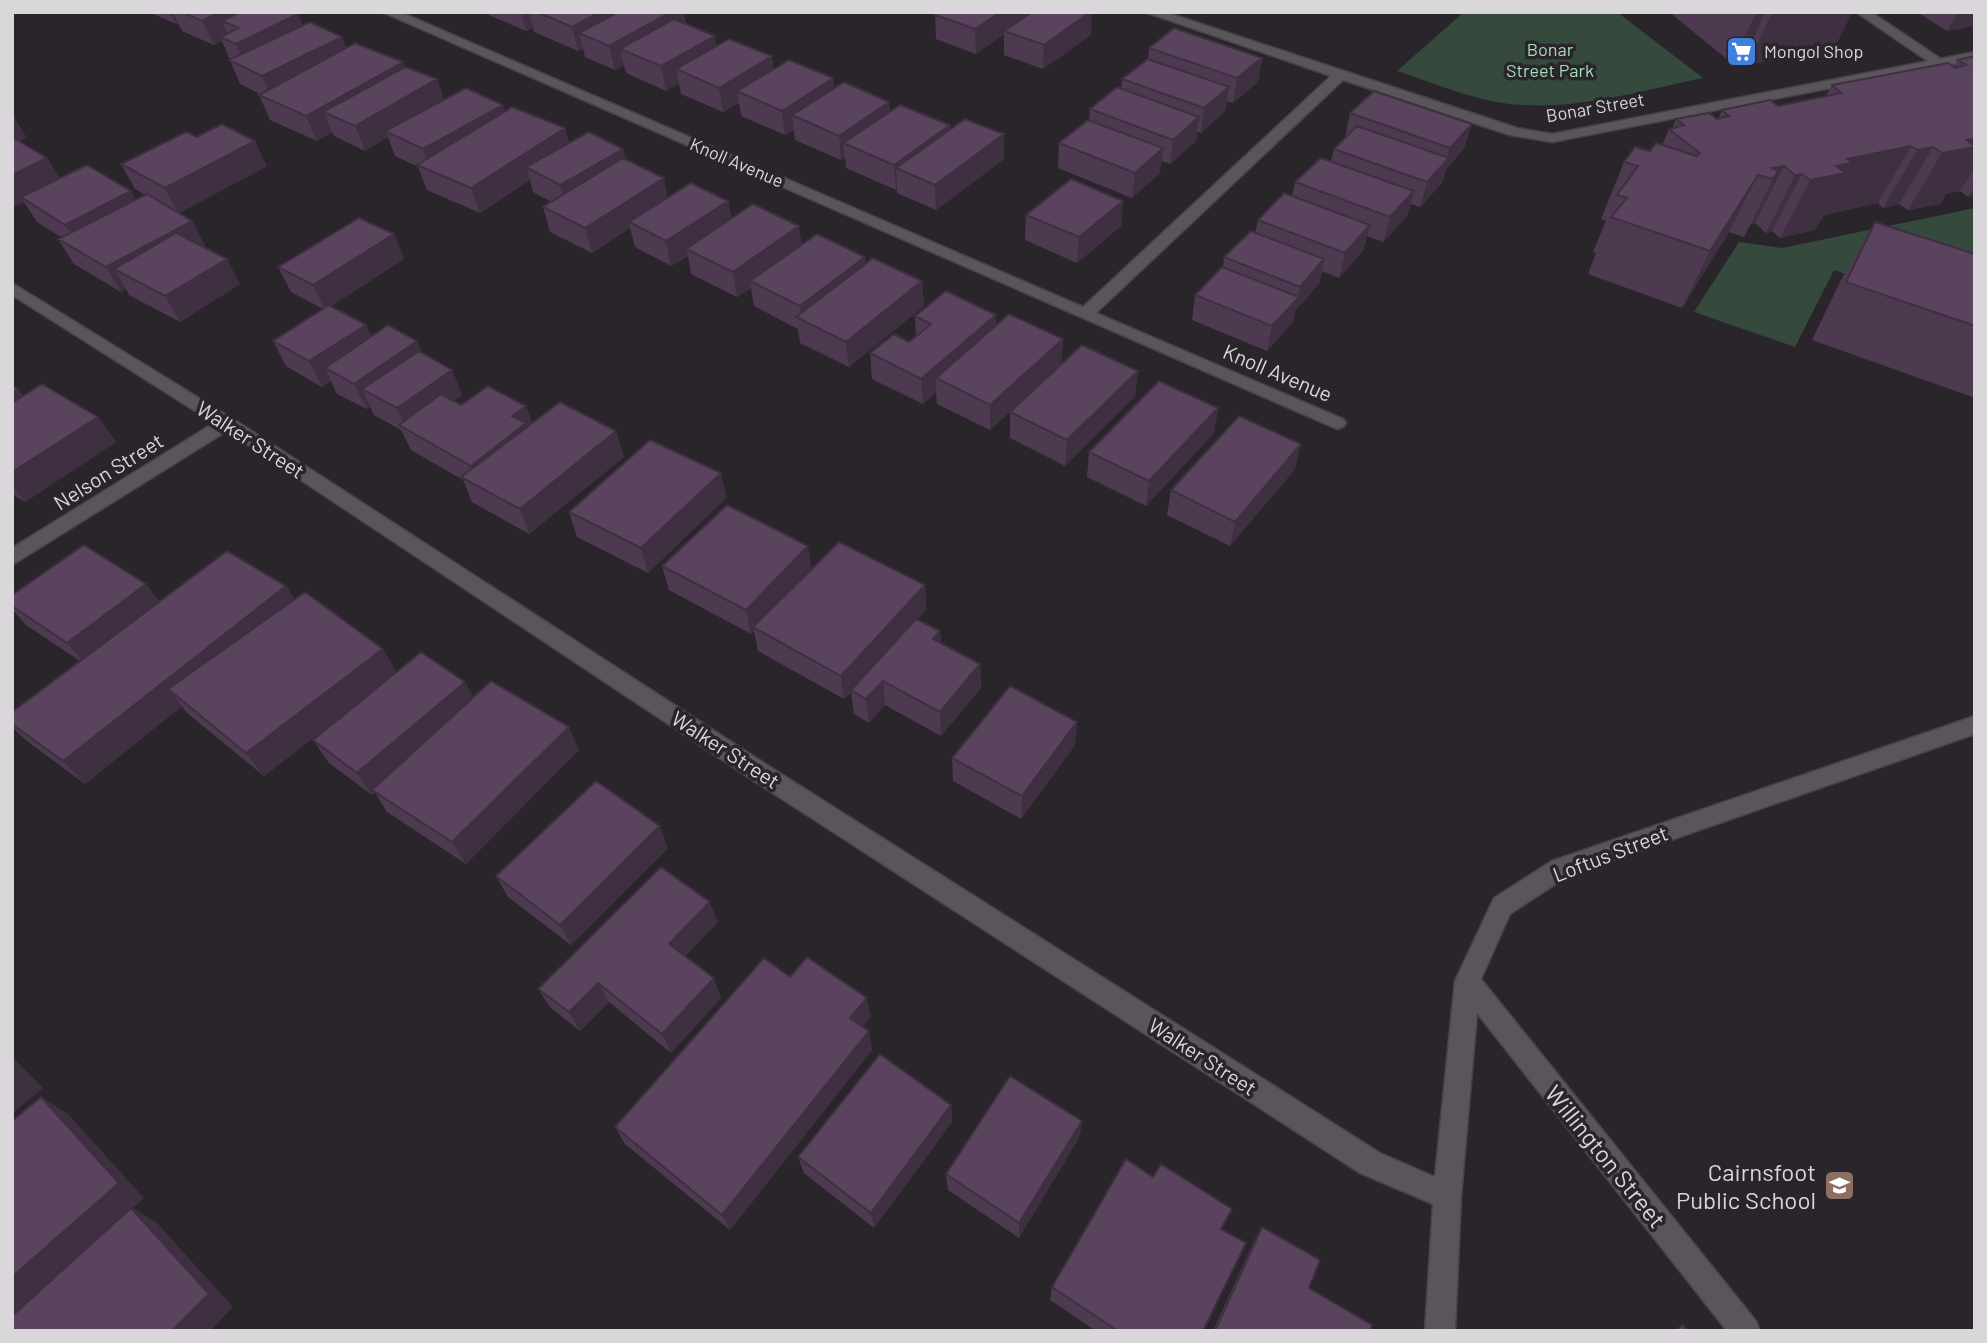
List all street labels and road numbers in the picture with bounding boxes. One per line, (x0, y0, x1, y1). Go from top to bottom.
street label: Bonar Street (1544, 88, 1646, 126)
street label: Knoll Avenue (687, 132, 787, 192)
street label: Knoll Avenue (1220, 338, 1336, 406)
street label: Walker Street (192, 395, 310, 483)
street label: Nelson Street (49, 427, 167, 515)
street label: Walker Street (667, 705, 785, 793)
street label: Loftus Street (1549, 820, 1671, 886)
street label: Walker Street (1144, 1012, 1262, 1100)
street label: Willington Street (1540, 1079, 1672, 1233)

